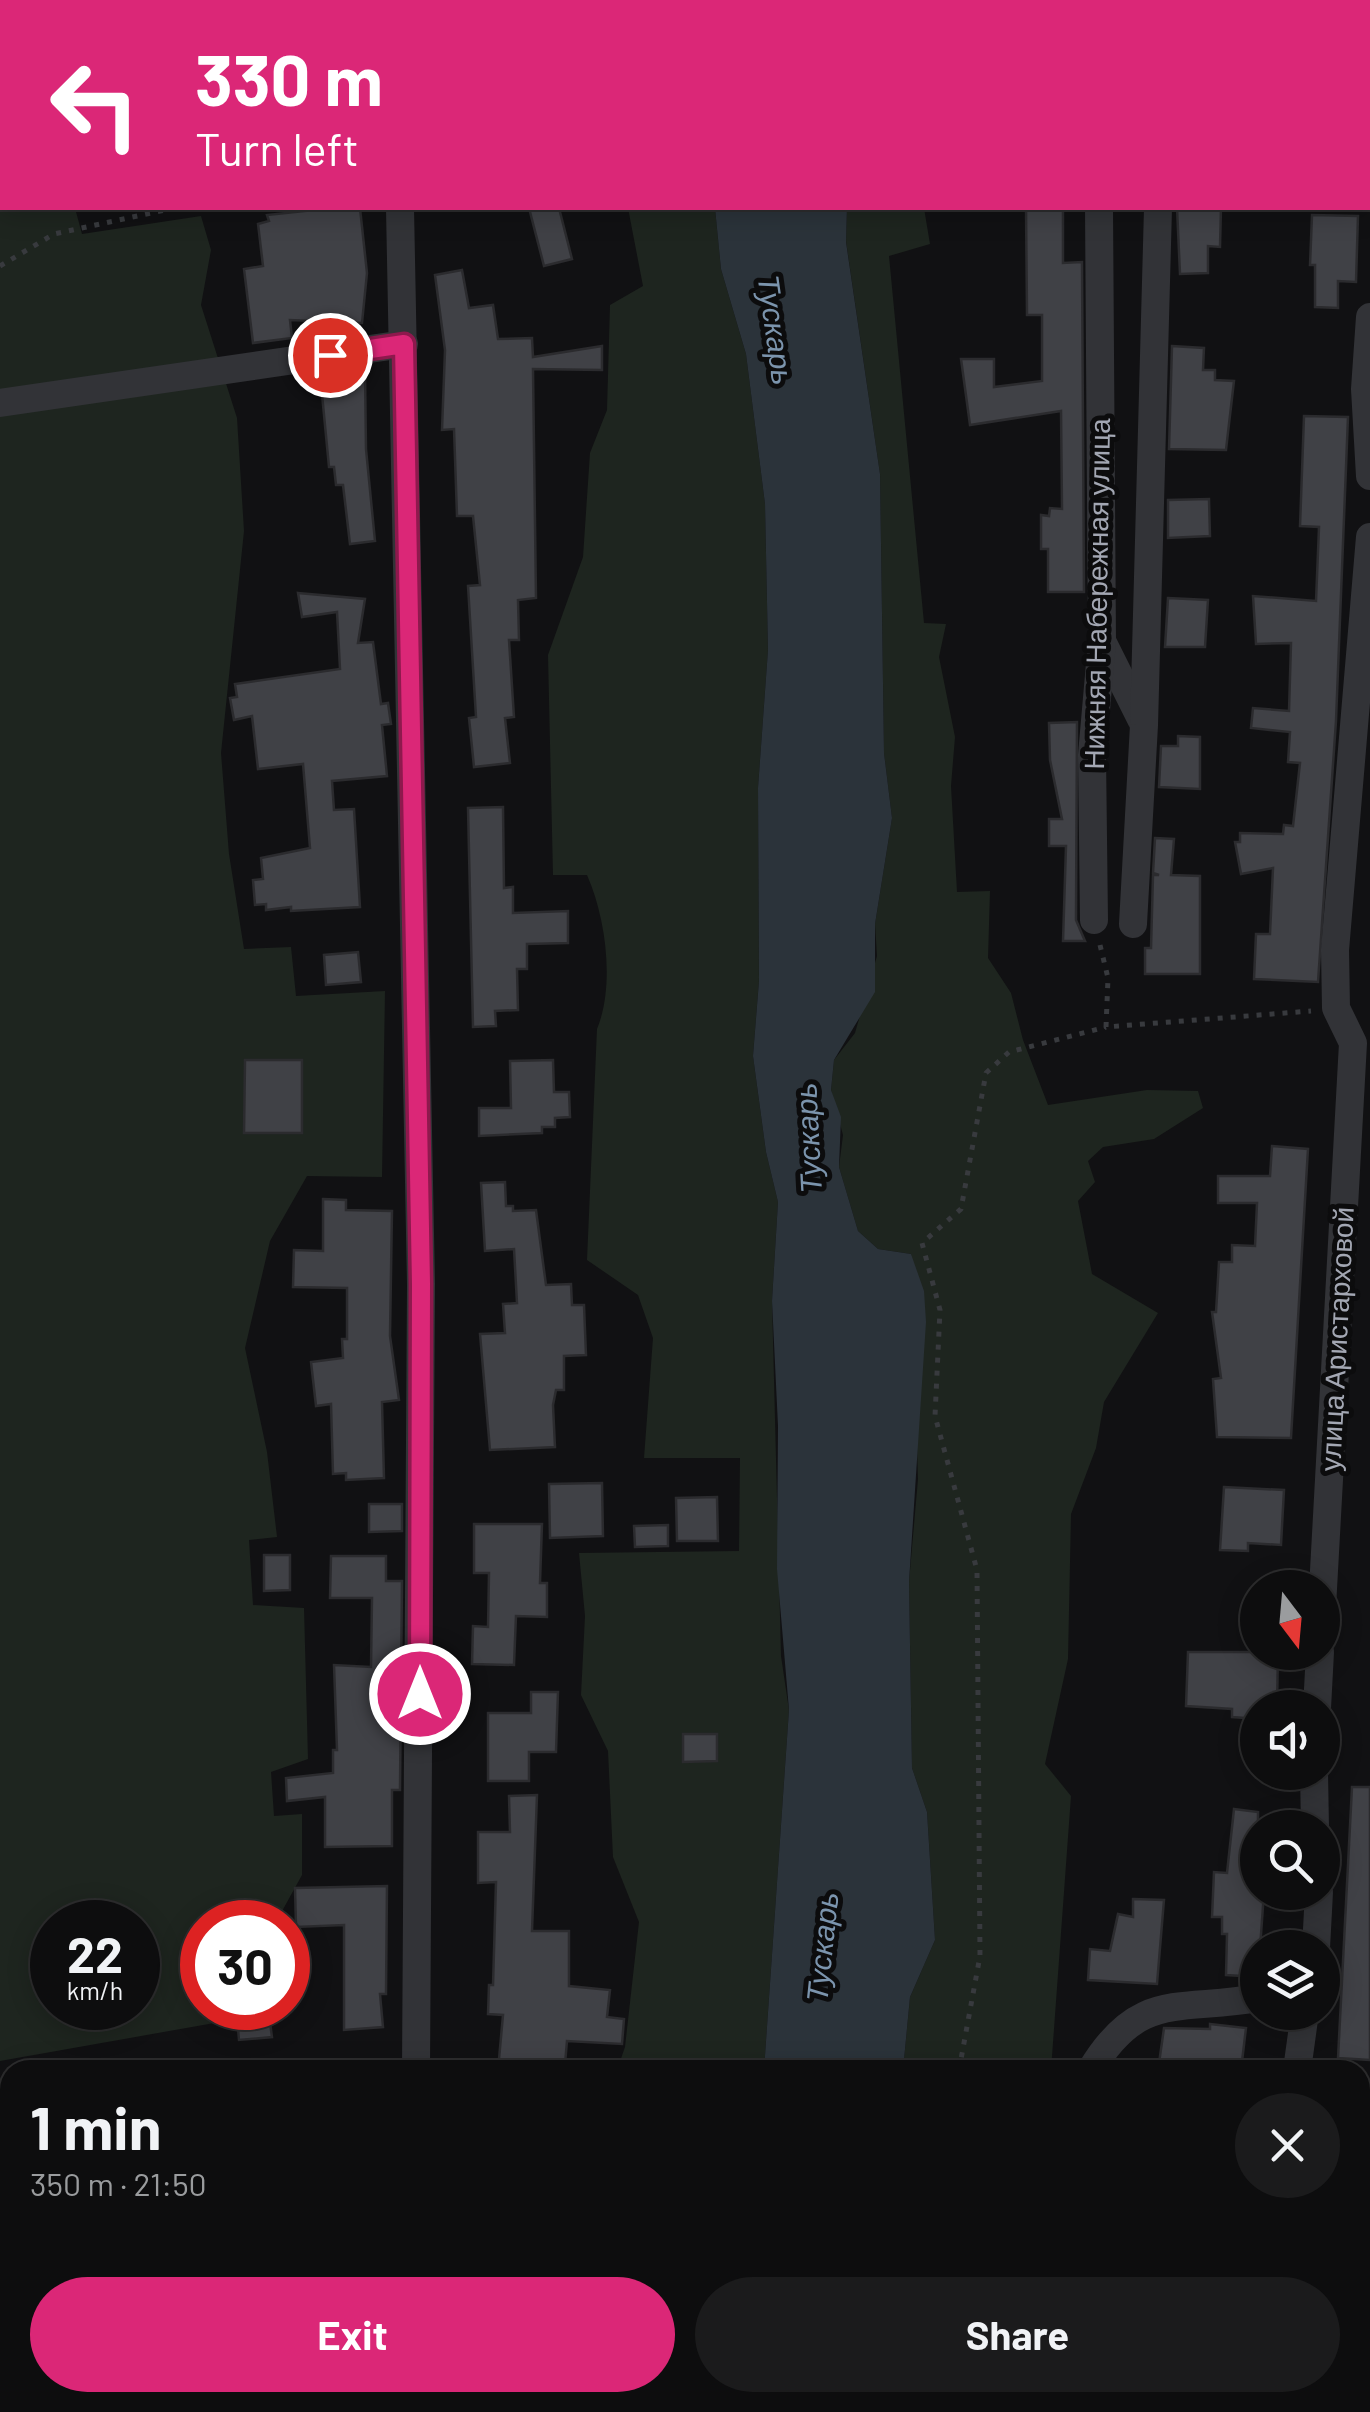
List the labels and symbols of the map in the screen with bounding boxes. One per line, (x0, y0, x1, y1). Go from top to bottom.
water label: Тускарь (751, 272, 803, 387)
pin (288, 313, 373, 398)
street label: Нижняя Набережная улица (1076, 418, 1116, 770)
water label: Тускарь (786, 1082, 828, 1194)
street label: улица Аристарховой (1312, 1206, 1360, 1472)
north arrow (1240, 1570, 1340, 1670)
position arrow (368, 1642, 472, 1746)
water label: Тускарь (797, 1890, 845, 2004)
speed limit sign: 30 (180, 1900, 310, 2030)

